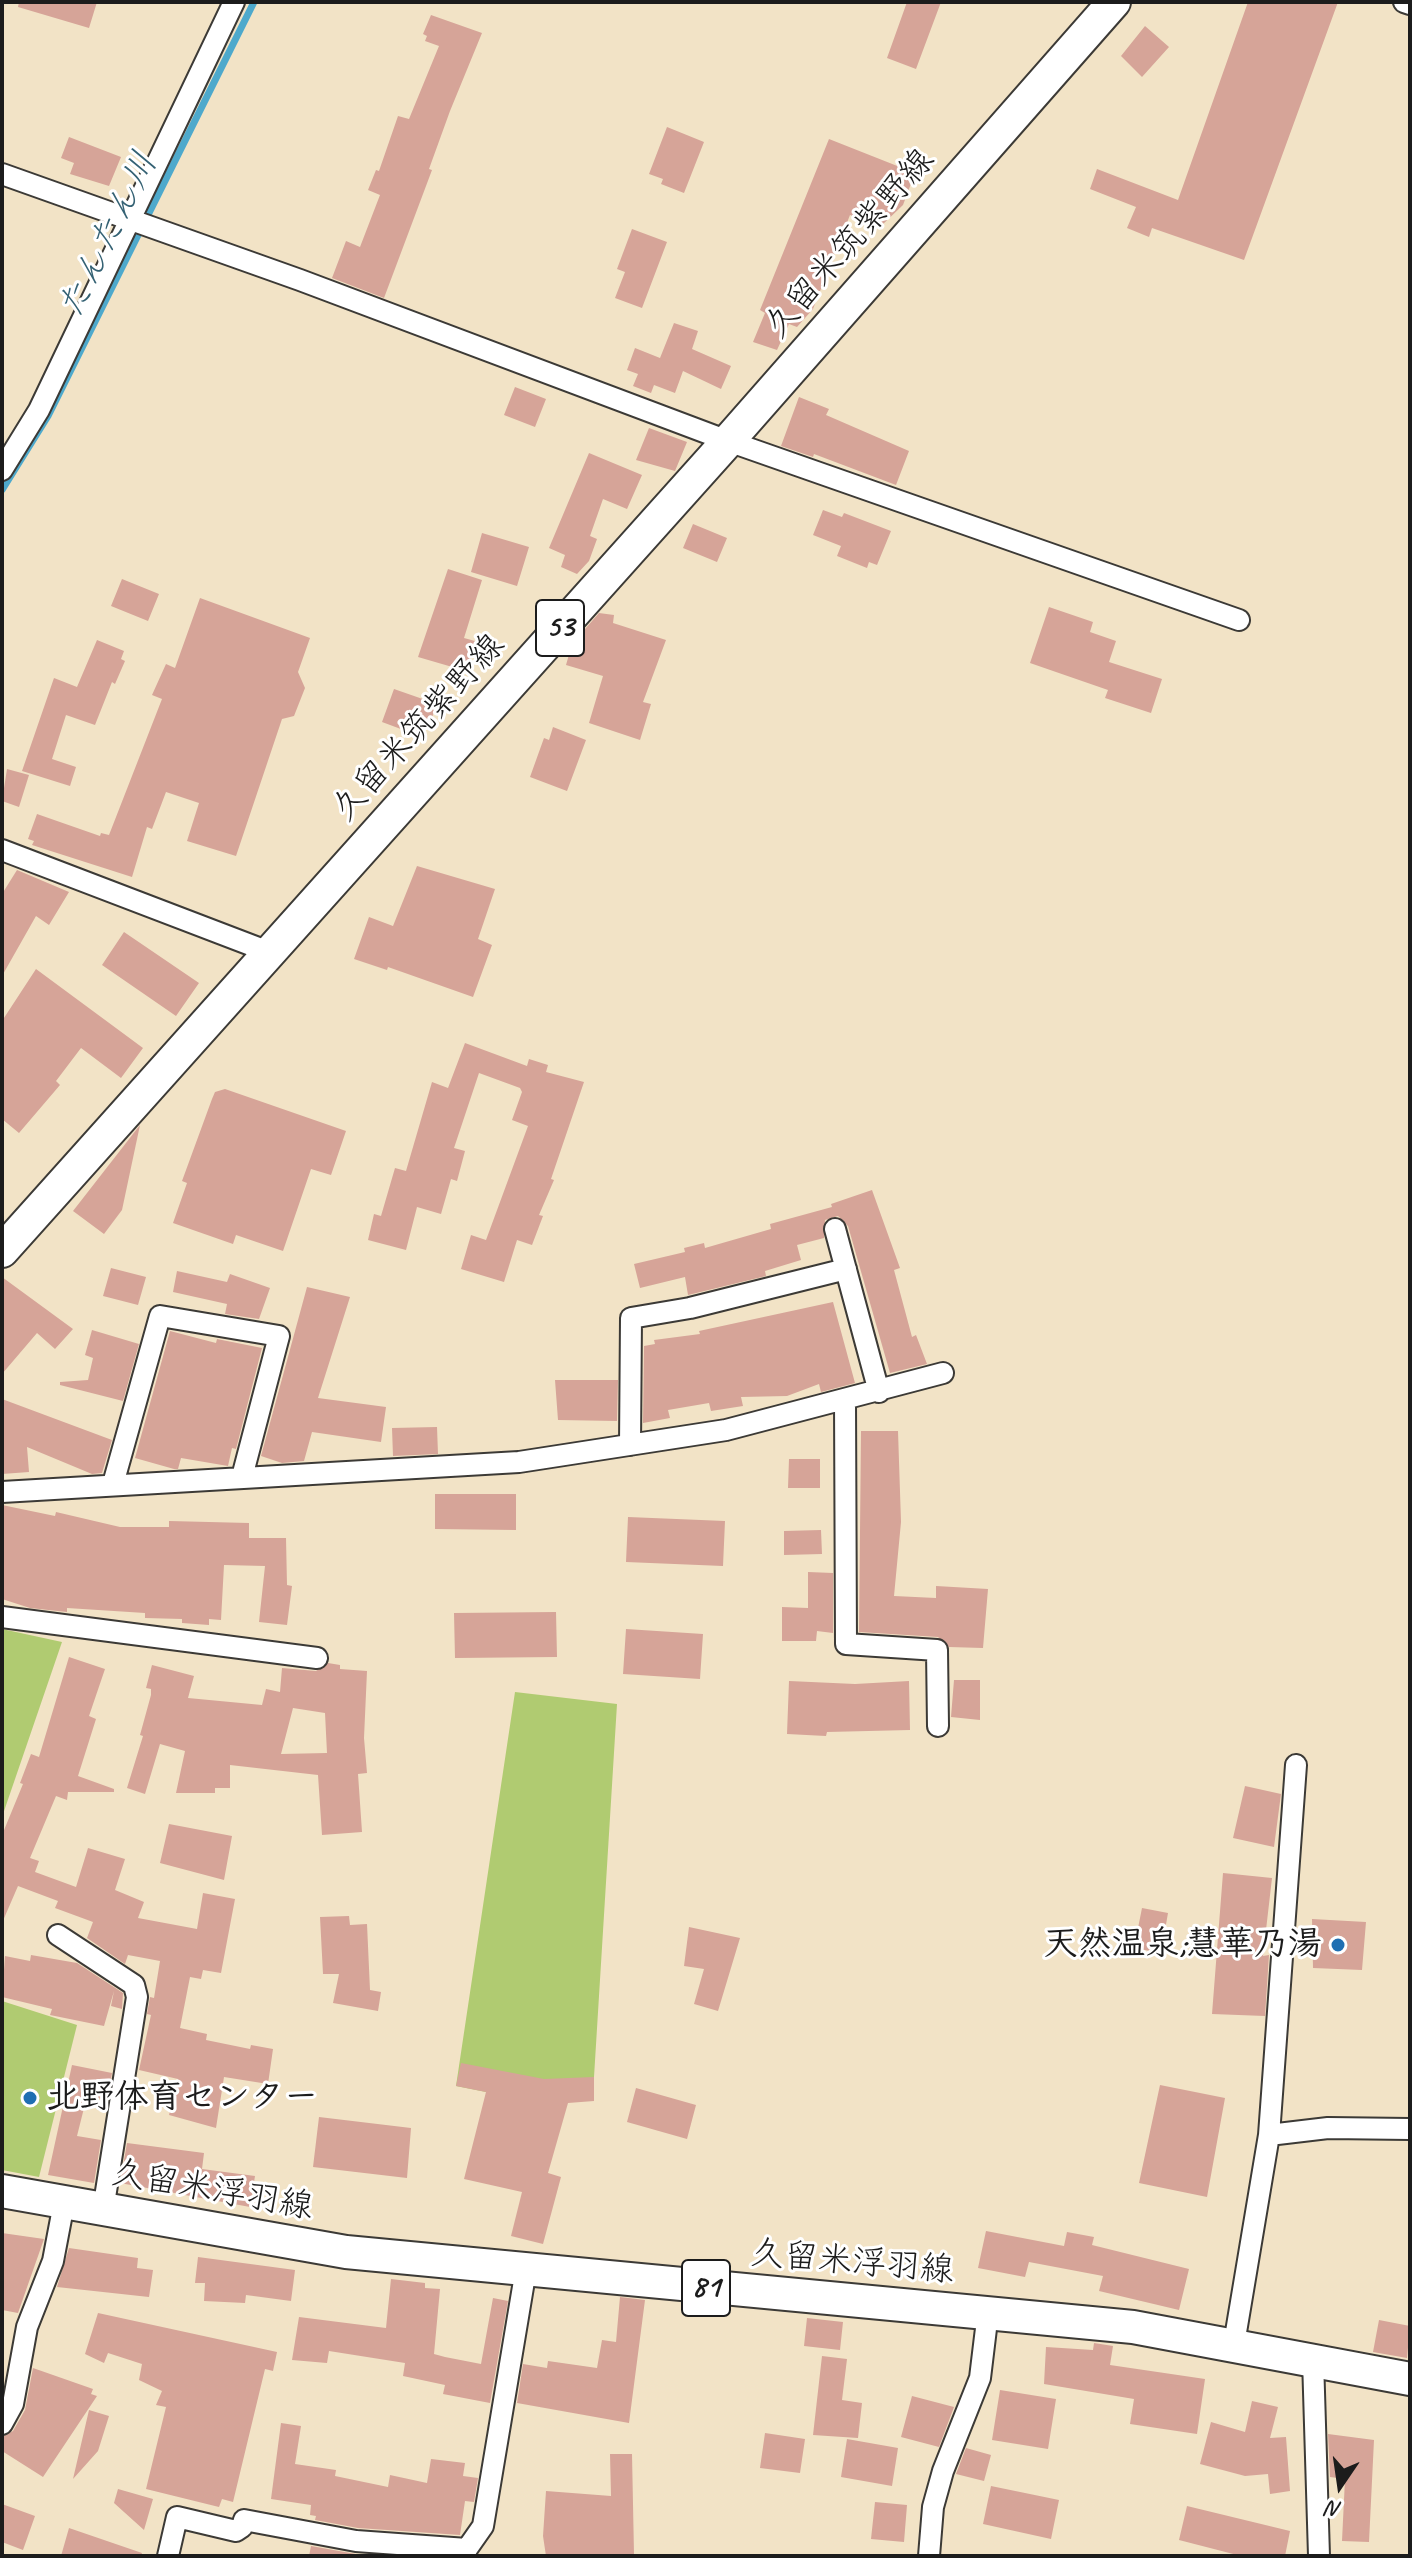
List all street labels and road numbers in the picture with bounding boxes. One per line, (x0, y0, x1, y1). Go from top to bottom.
street label: 久留米筑紫野線 (757, 141, 943, 347)
road number: 53 (536, 600, 584, 656)
street label: 久留米筑紫野線 (324, 626, 514, 830)
street label: 久留米浮羽線 (108, 2153, 316, 2229)
street label: 久留米浮羽線 (749, 2234, 955, 2292)
road number: 81 (682, 2260, 730, 2316)

